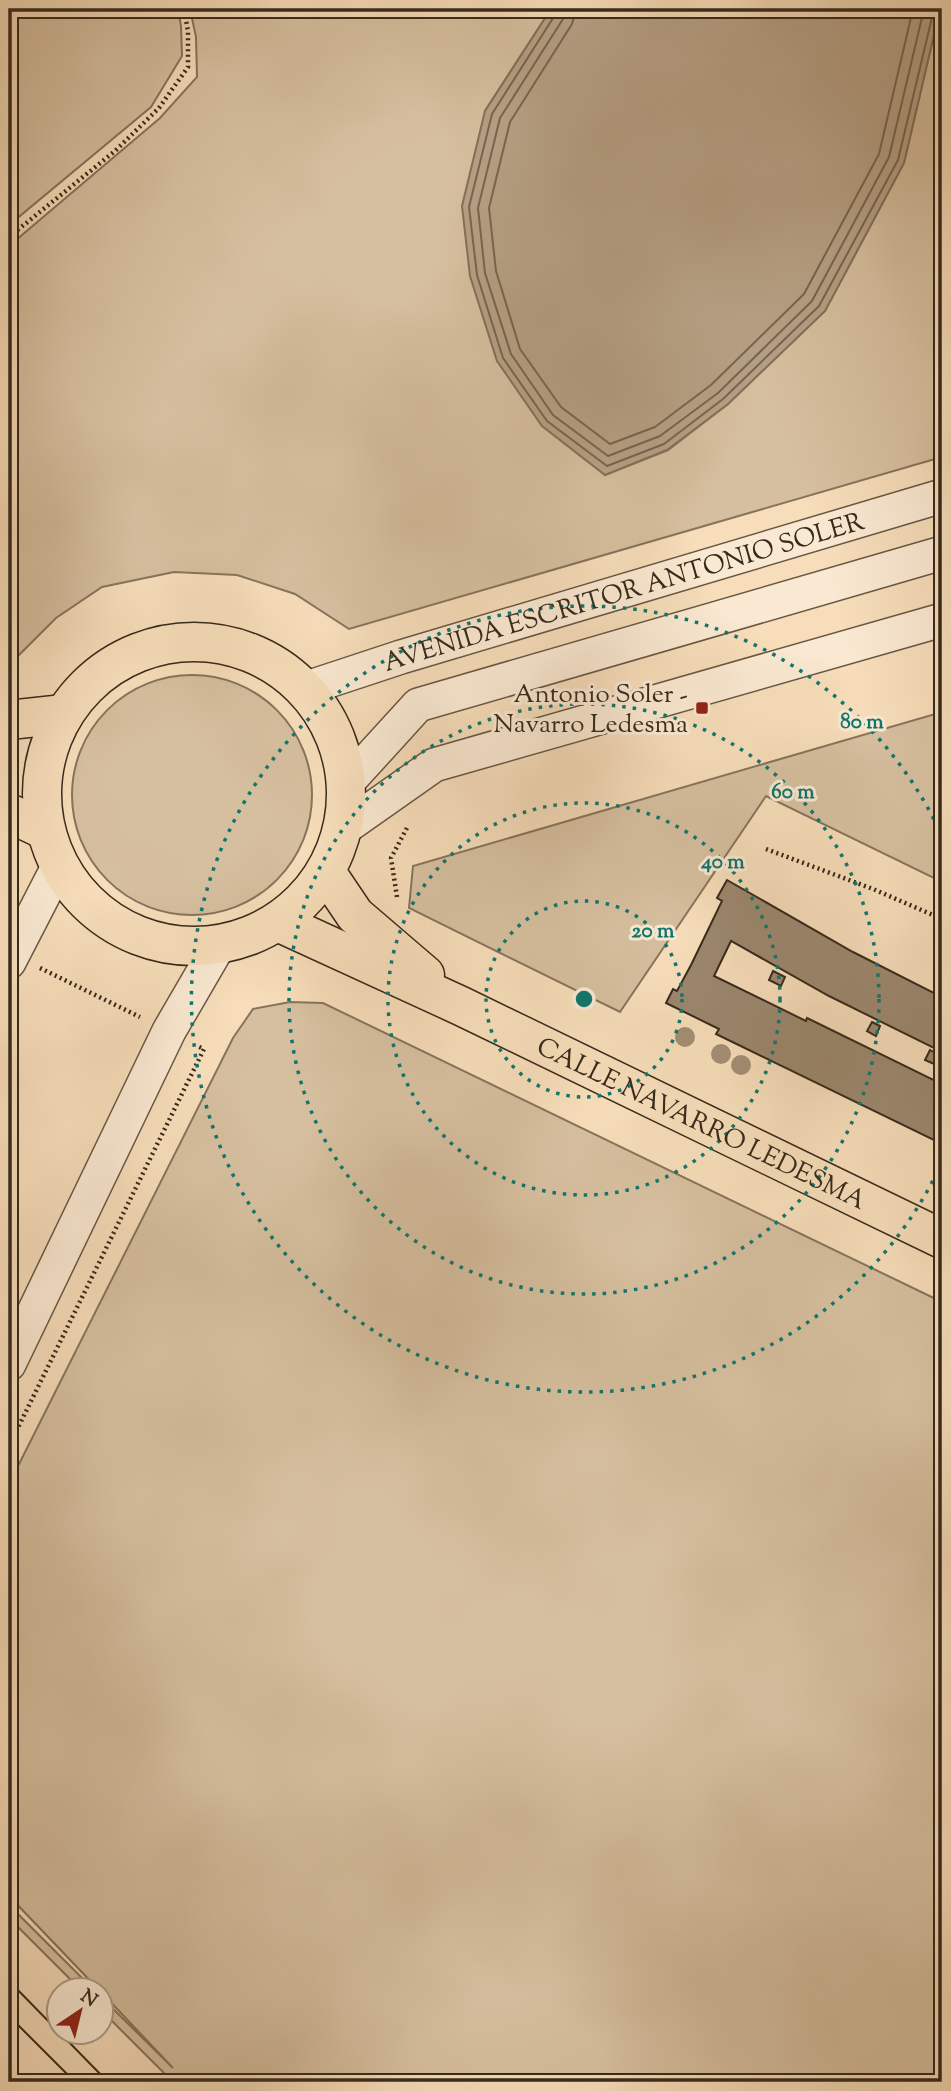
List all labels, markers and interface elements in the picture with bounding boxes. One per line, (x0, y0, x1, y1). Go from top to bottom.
street label: AVENIDA ESCRITOR ANTONIO SOLER (379, 504, 869, 683)
place label: Antonio Soler - Navarro Ledesma (493, 677, 688, 744)
marker: Antonio Soler - Navarro Ledesma (694, 700, 710, 716)
text: 80 m (840, 708, 884, 738)
text: 60 m (771, 778, 815, 808)
text: 40 m (700, 848, 745, 878)
text: 20 m (632, 917, 675, 947)
centre of rings (572, 987, 596, 1011)
street label: CALLE NAVARRO LEDESMA (530, 1029, 872, 1221)
north arrow (46, 1976, 116, 2046)
text: N (74, 1984, 102, 2015)

